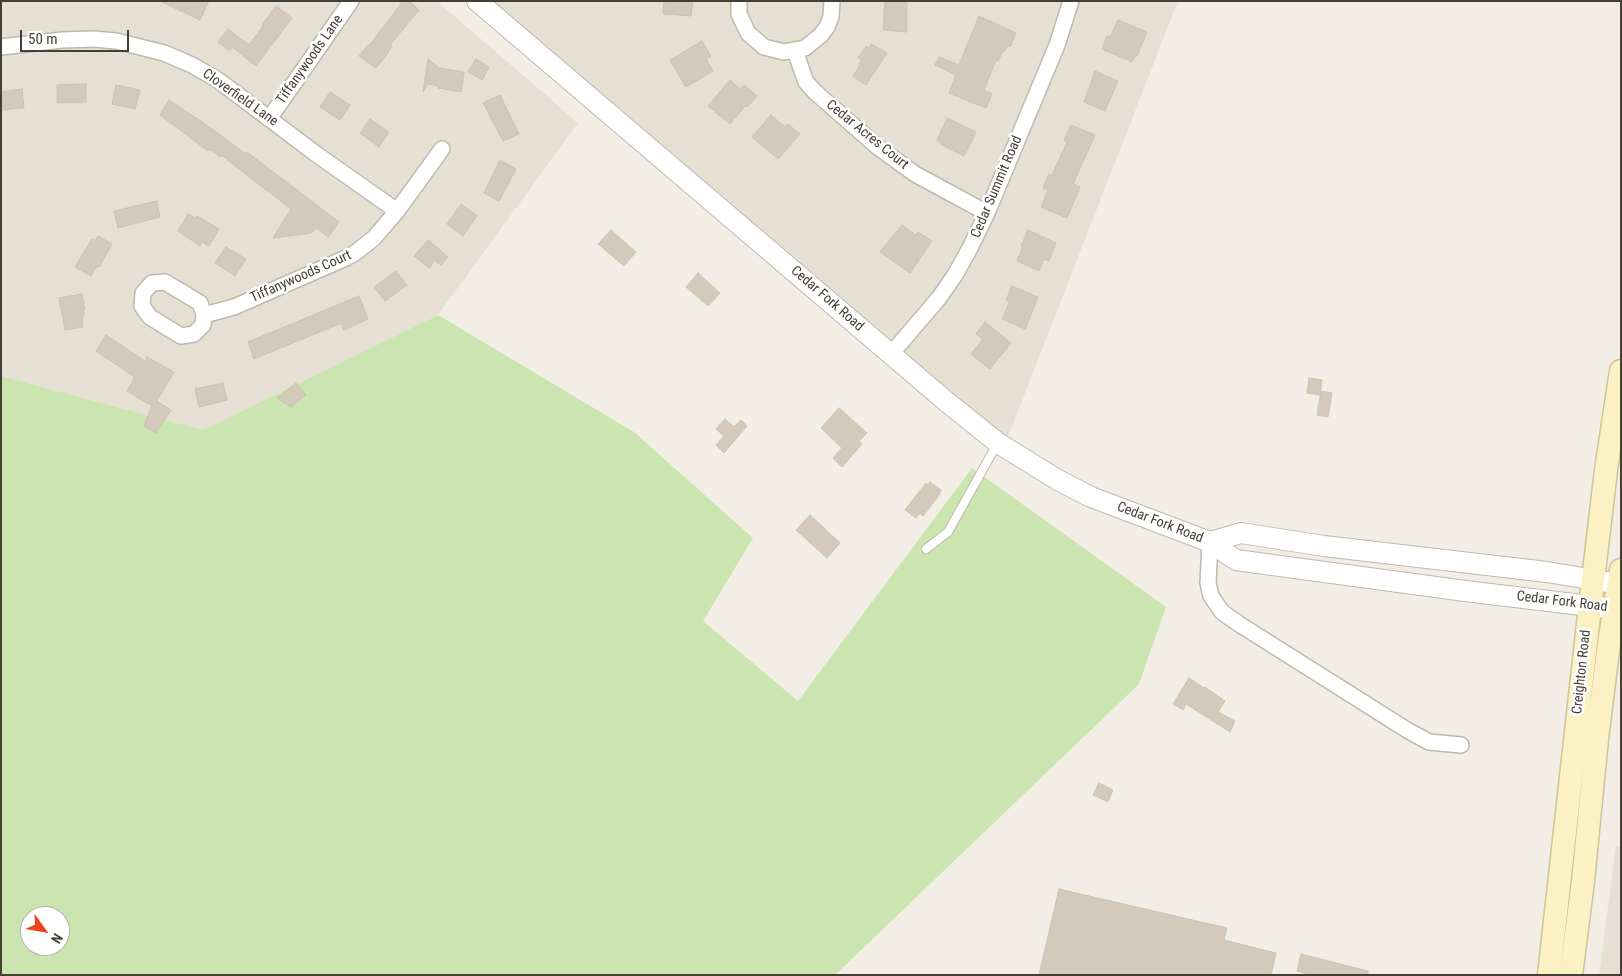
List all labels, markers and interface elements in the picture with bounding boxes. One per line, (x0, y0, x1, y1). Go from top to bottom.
street label: Tiffanywoods Lane (273, 12, 347, 108)
scale bar (22, 20, 131, 52)
text: 50 m (28, 30, 58, 48)
street label: Cloverfield Lane (199, 66, 281, 130)
street label: Cedar Acres Court (822, 97, 912, 173)
street label: Cedar Summit Road (968, 133, 1026, 241)
street label: Tiffanywoods Court (248, 247, 354, 307)
street label: Cedar Fork Road (787, 263, 867, 335)
street label: Cedar Fork Road (1114, 499, 1206, 547)
street label: Cedar Fork Road (1516, 588, 1608, 616)
street label: Creighton Road (1569, 629, 1595, 715)
north arrow (20, 906, 70, 956)
text: N (48, 931, 66, 946)

